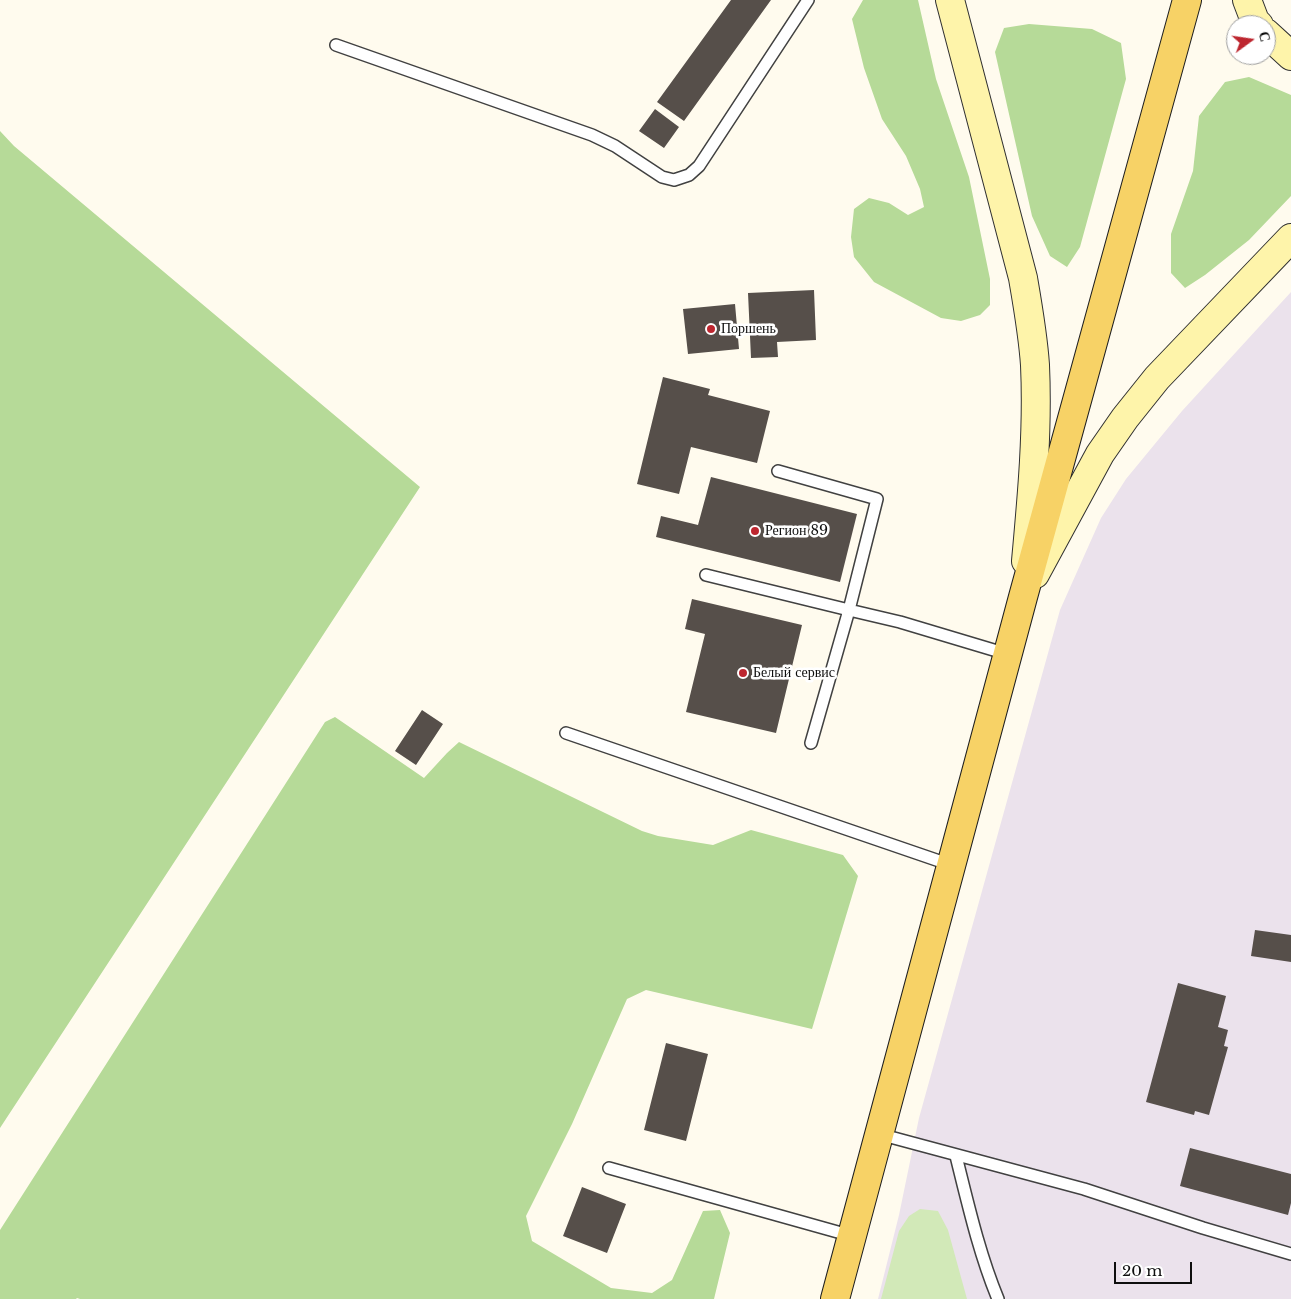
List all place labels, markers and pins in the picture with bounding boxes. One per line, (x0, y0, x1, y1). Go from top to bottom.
place label: Поршень (721, 321, 776, 337)
marker: Поршень (705, 323, 717, 335)
place label: Регион 89 (765, 523, 828, 539)
marker: Регион 89 (749, 525, 761, 537)
place label: Белый сервис (753, 665, 835, 681)
marker: Белый сервис (737, 667, 749, 679)

